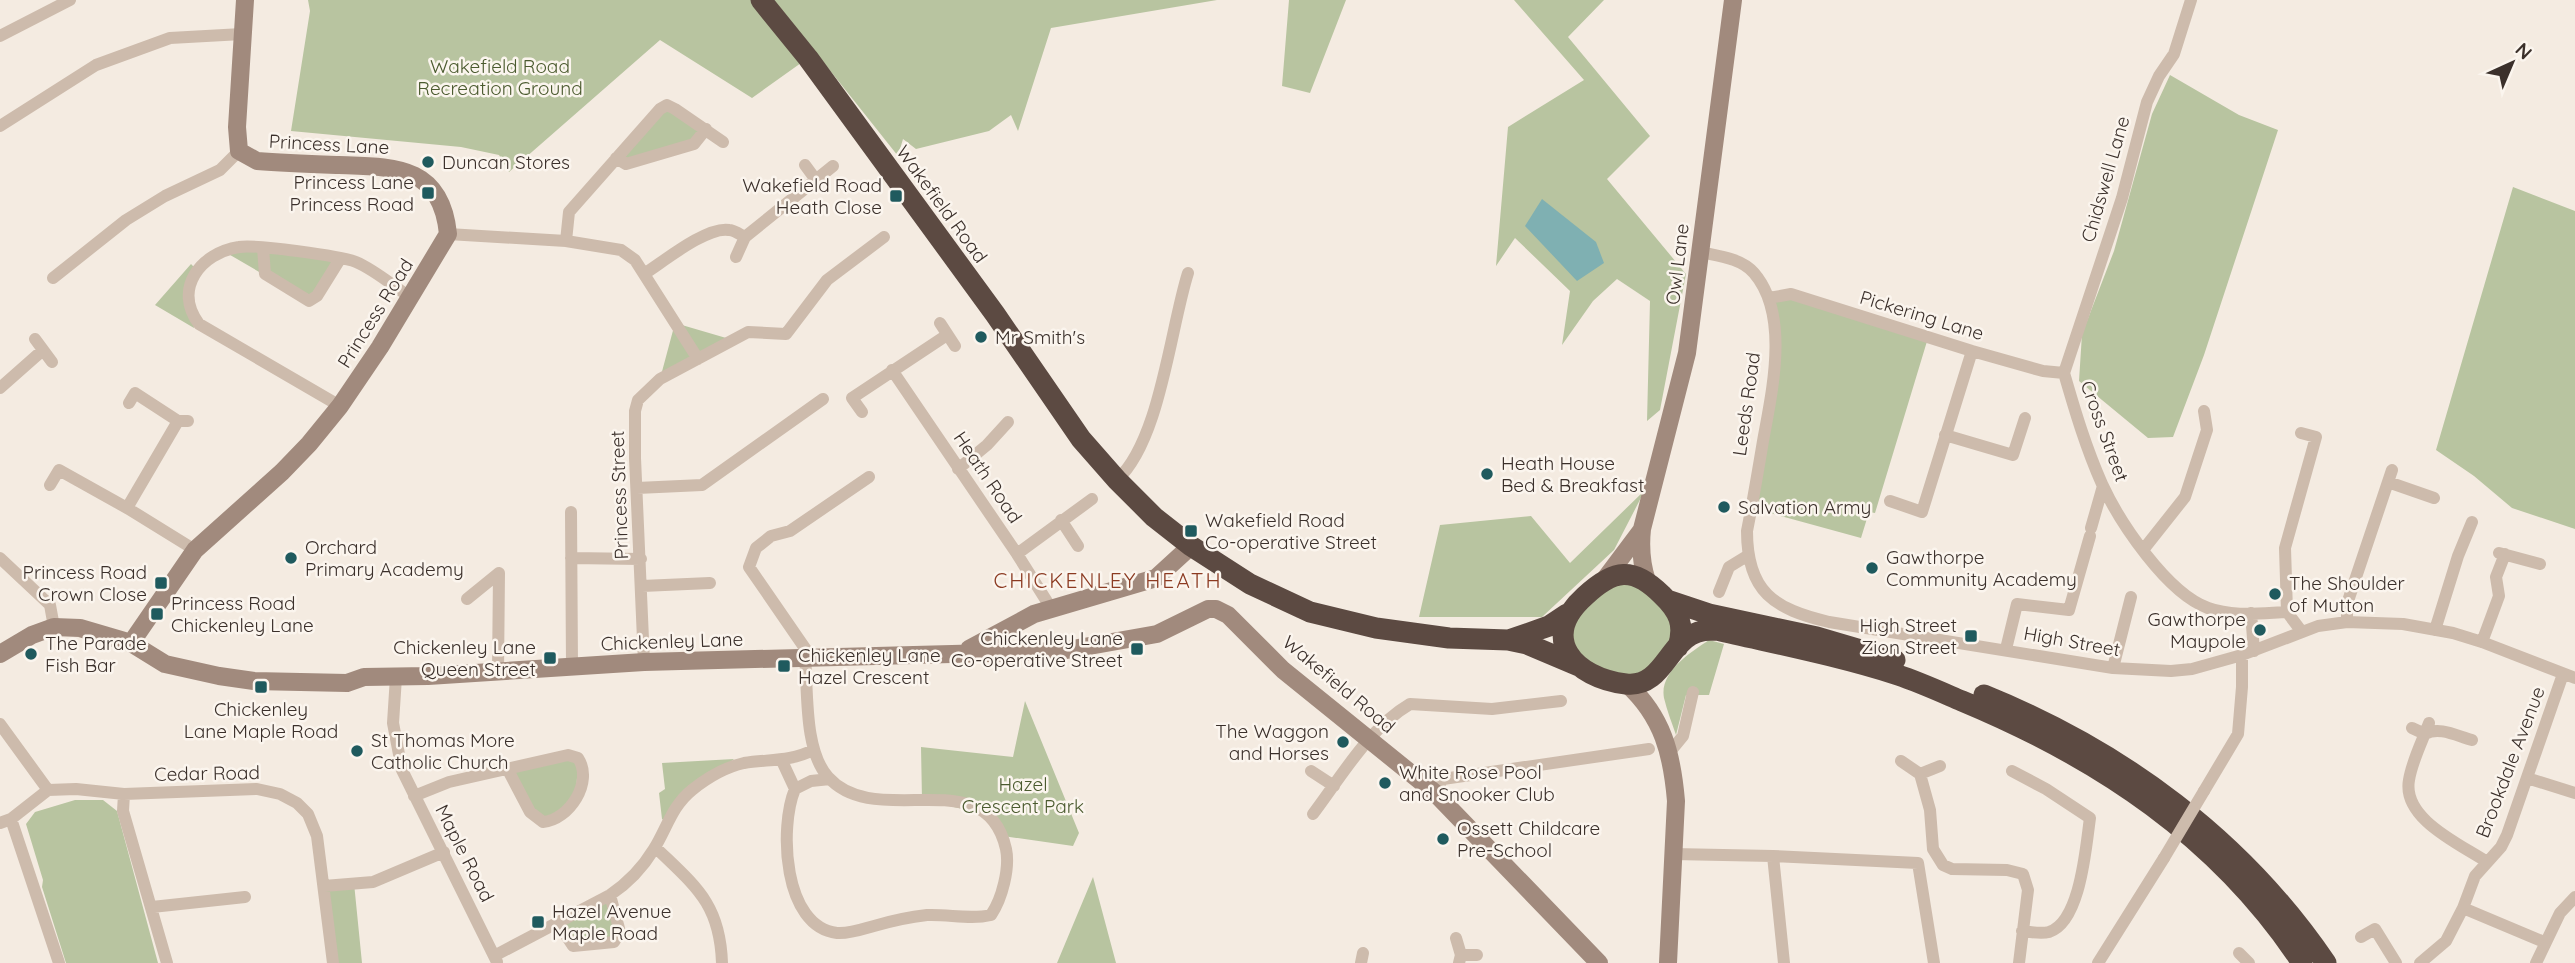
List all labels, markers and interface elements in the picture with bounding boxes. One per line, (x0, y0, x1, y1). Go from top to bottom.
north arrow (2477, 28, 2547, 98)
text: N (2510, 37, 2537, 64)
park label: Wakefield Road Recreation Ground (417, 54, 583, 100)
street label: Chidswell Lane (2076, 113, 2134, 245)
street label: Princess Lane (268, 129, 390, 159)
street label: Wakefield Road (891, 140, 993, 268)
place label: Duncan Stores (442, 150, 570, 174)
marker: Duncan Stores (420, 154, 436, 170)
place label: Princess Lane Princess Road (290, 170, 414, 216)
place label: Wakefield Road Heath Close (742, 173, 882, 219)
marker: Princess Lane Princess Road (420, 185, 436, 201)
marker: Wakefield Road Heath Close (888, 188, 904, 204)
street label: Owl Lane (1660, 222, 1694, 306)
street label: Princess Road (332, 254, 418, 372)
street label: Pickering Lane (1857, 285, 1987, 345)
place label: Mr Smith's (995, 325, 1085, 349)
marker: Mr Smith's (973, 329, 989, 345)
street label: Leeds Road (1727, 351, 1765, 457)
street label: Cross Street (2076, 377, 2134, 485)
street label: Heath Road (949, 427, 1027, 527)
street label: Princess Street (605, 430, 633, 560)
place label: Heath House Bed & Breakfast (1501, 451, 1644, 497)
marker: Heath House Bed & Breakfast (1479, 466, 1495, 482)
place label: Salvation Army (1738, 495, 1871, 519)
marker: Salvation Army (1716, 499, 1732, 515)
place label: Wakefield Road Co-operative Street (1205, 508, 1377, 554)
marker: Wakefield Road Co-operative Street (1183, 523, 1199, 539)
place label: Orchard Primary Academy (305, 535, 464, 581)
place label: Gawthorpe Community Academy (1886, 545, 2077, 591)
marker: Orchard Primary Academy (283, 550, 299, 566)
place label: Princess Road Crown Close (23, 560, 147, 606)
marker: Gawthorpe Community Academy (1864, 560, 1880, 576)
district label: CHICKENLEY HEATH (993, 567, 1223, 593)
place label: The Shoulder of Mutton (2289, 571, 2405, 617)
marker: Princess Road Crown Close (153, 575, 169, 591)
marker: The Shoulder of Mutton (2267, 586, 2283, 602)
place label: Princess Road Chickenley Lane (171, 591, 314, 637)
marker: Princess Road Chickenley Lane (149, 606, 165, 622)
place label: Gawthorpe Maypole (2148, 607, 2246, 653)
place label: High Street Zion Street (1859, 613, 1957, 659)
street label: High Street (2022, 621, 2122, 661)
marker: Gawthorpe Maypole (2252, 622, 2268, 638)
place label: Chickenley Lane Co-operative Street (951, 626, 1123, 672)
street label: Chickenley Lane (600, 627, 744, 655)
marker: High Street Zion Street (1963, 628, 1979, 644)
street label: Wakefield Road (1278, 630, 1400, 738)
place label: The Parade Fish Bar (45, 631, 147, 677)
place label: Chickenley Lane Queen Street (393, 635, 536, 681)
marker: Chickenley Lane Co-operative Street (1129, 641, 1145, 657)
place label: Chickenley Lane Hazel Crescent (798, 643, 941, 689)
marker: The Parade Fish Bar (23, 646, 39, 662)
marker: Chickenley Lane Queen Street (542, 650, 558, 666)
marker: Chickenley Lane Hazel Crescent (776, 658, 792, 674)
marker: Chickenley Lane Maple Road (253, 679, 269, 695)
street label: Brookdale Avenue (2470, 683, 2550, 841)
place label: Chickenley Lane Maple Road (184, 697, 338, 743)
place label: The Waggon and Horses (1215, 719, 1329, 765)
place label: St Thomas More Catholic Church (371, 728, 515, 774)
marker: The Waggon and Horses (1335, 734, 1351, 750)
marker: St Thomas More Catholic Church (349, 743, 365, 759)
street label: Cedar Road (154, 760, 260, 786)
place label: White Rose Pool and Snooker Club (1399, 760, 1555, 806)
park label: Hazel Crescent Park (962, 772, 1084, 818)
marker: White Rose Pool and Snooker Club (1377, 775, 1393, 791)
street label: Maple Road (430, 800, 500, 906)
place label: Ossett Childcare Pre-School (1457, 816, 1600, 862)
marker: Ossett Childcare Pre-School (1435, 831, 1451, 847)
place label: Hazel Avenue Maple Road (552, 899, 671, 945)
marker: Hazel Avenue Maple Road (530, 914, 546, 930)

